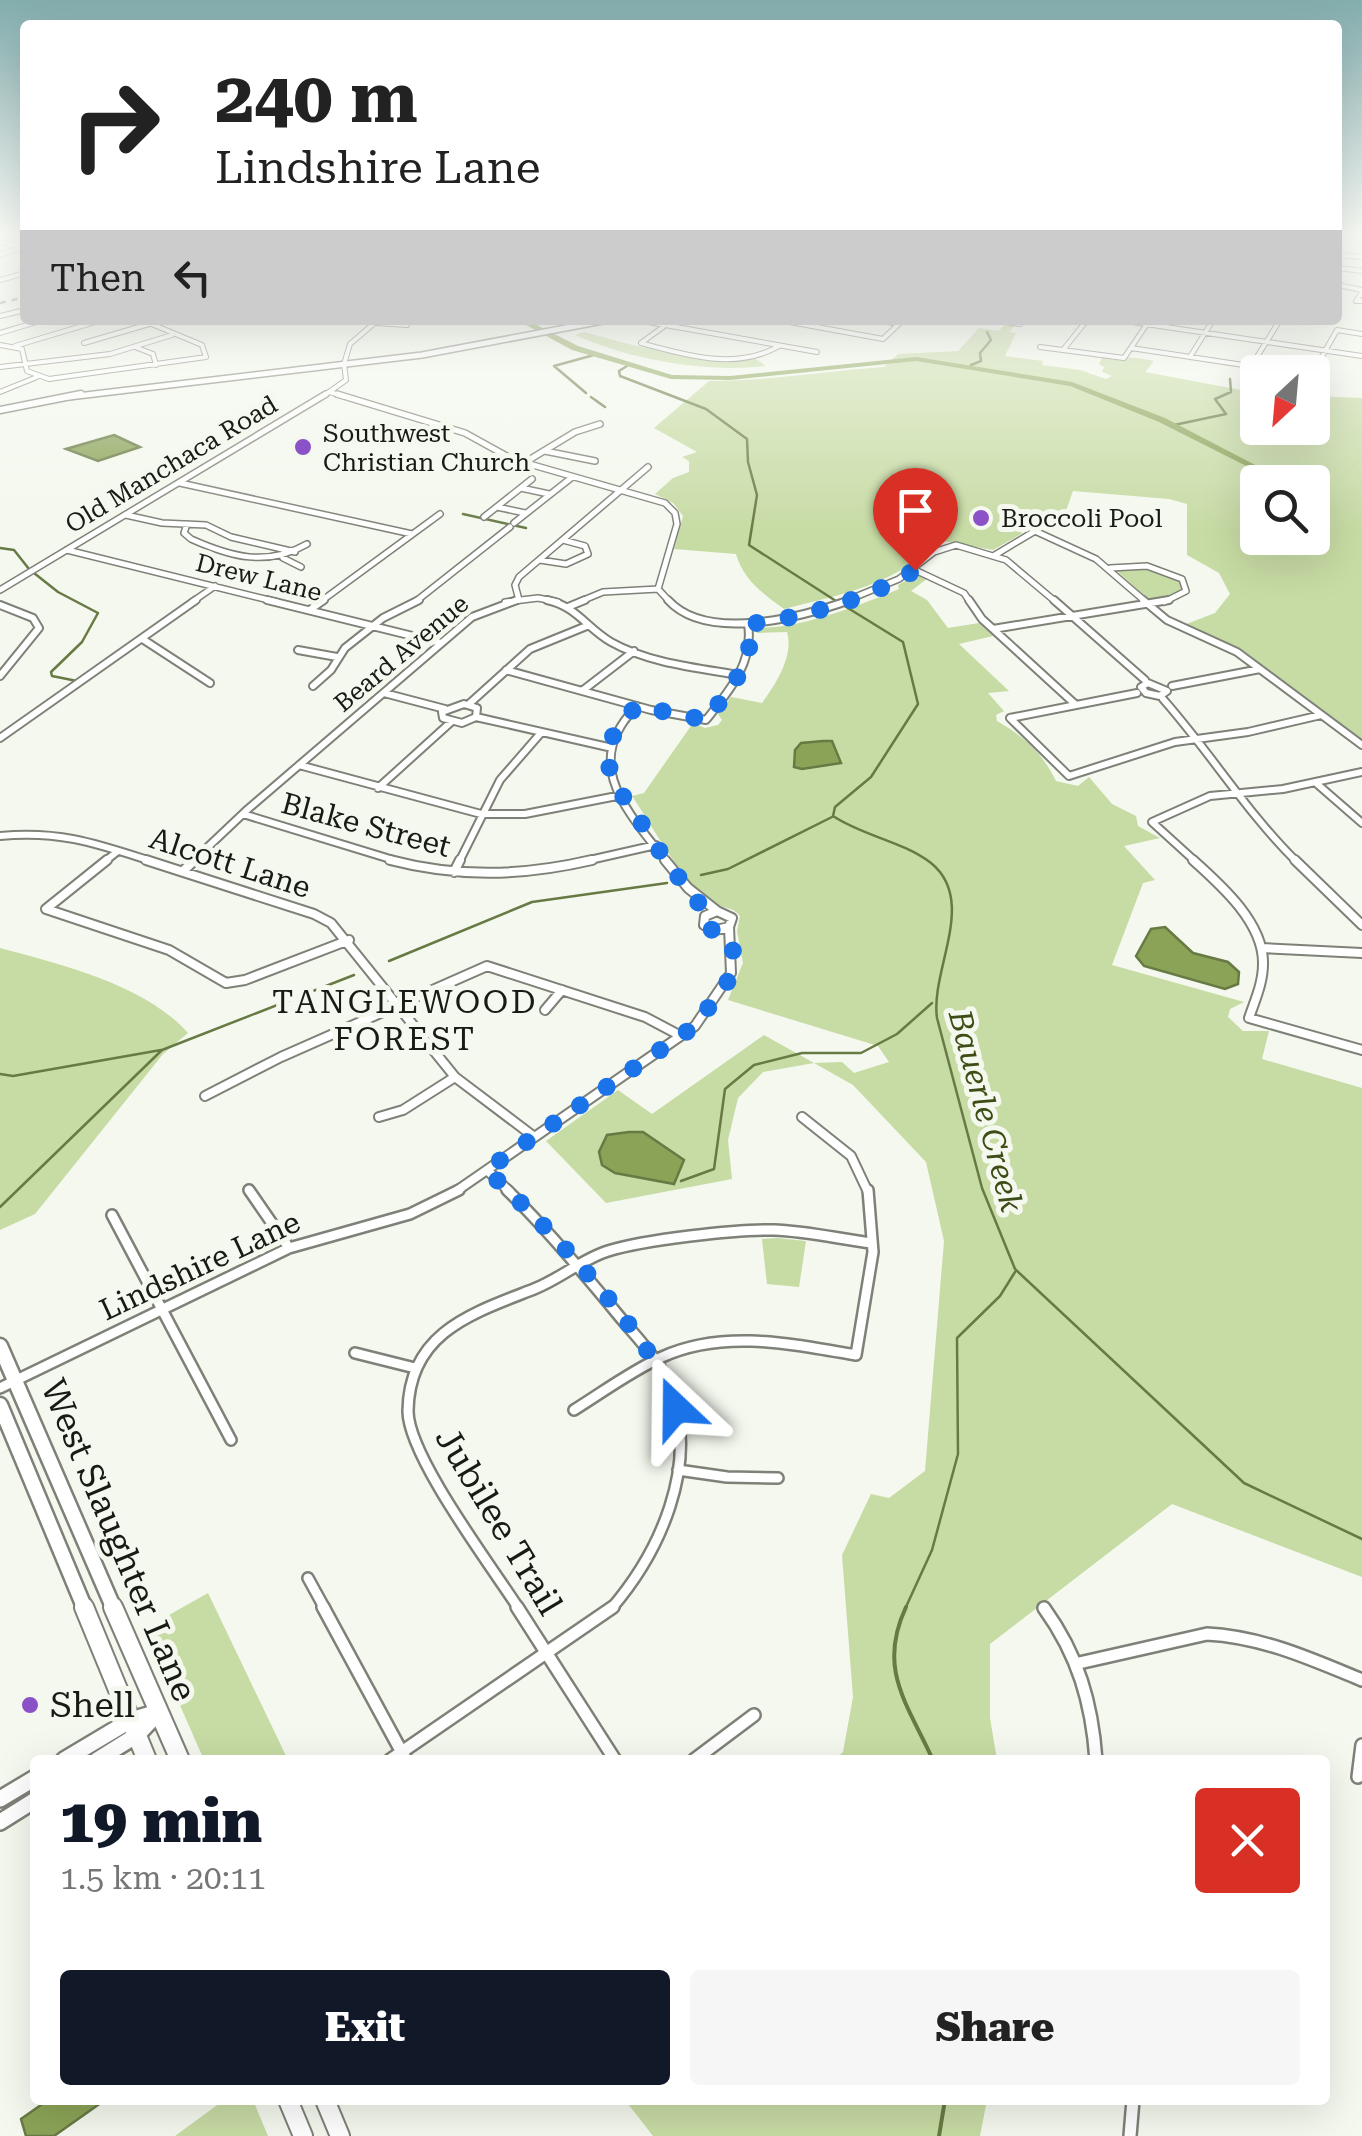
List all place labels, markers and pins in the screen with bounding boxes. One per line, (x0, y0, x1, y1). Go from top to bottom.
place label: Southwest Christian Church (323, 419, 530, 477)
marker: Southwest Christian Church (292, 436, 314, 458)
pin (873, 468, 958, 571)
place label: Broccoli Pool (1001, 504, 1163, 533)
marker: Broccoli Pool (970, 507, 992, 529)
place label: Shell (50, 1685, 135, 1726)
marker: Shell (19, 1694, 41, 1716)

